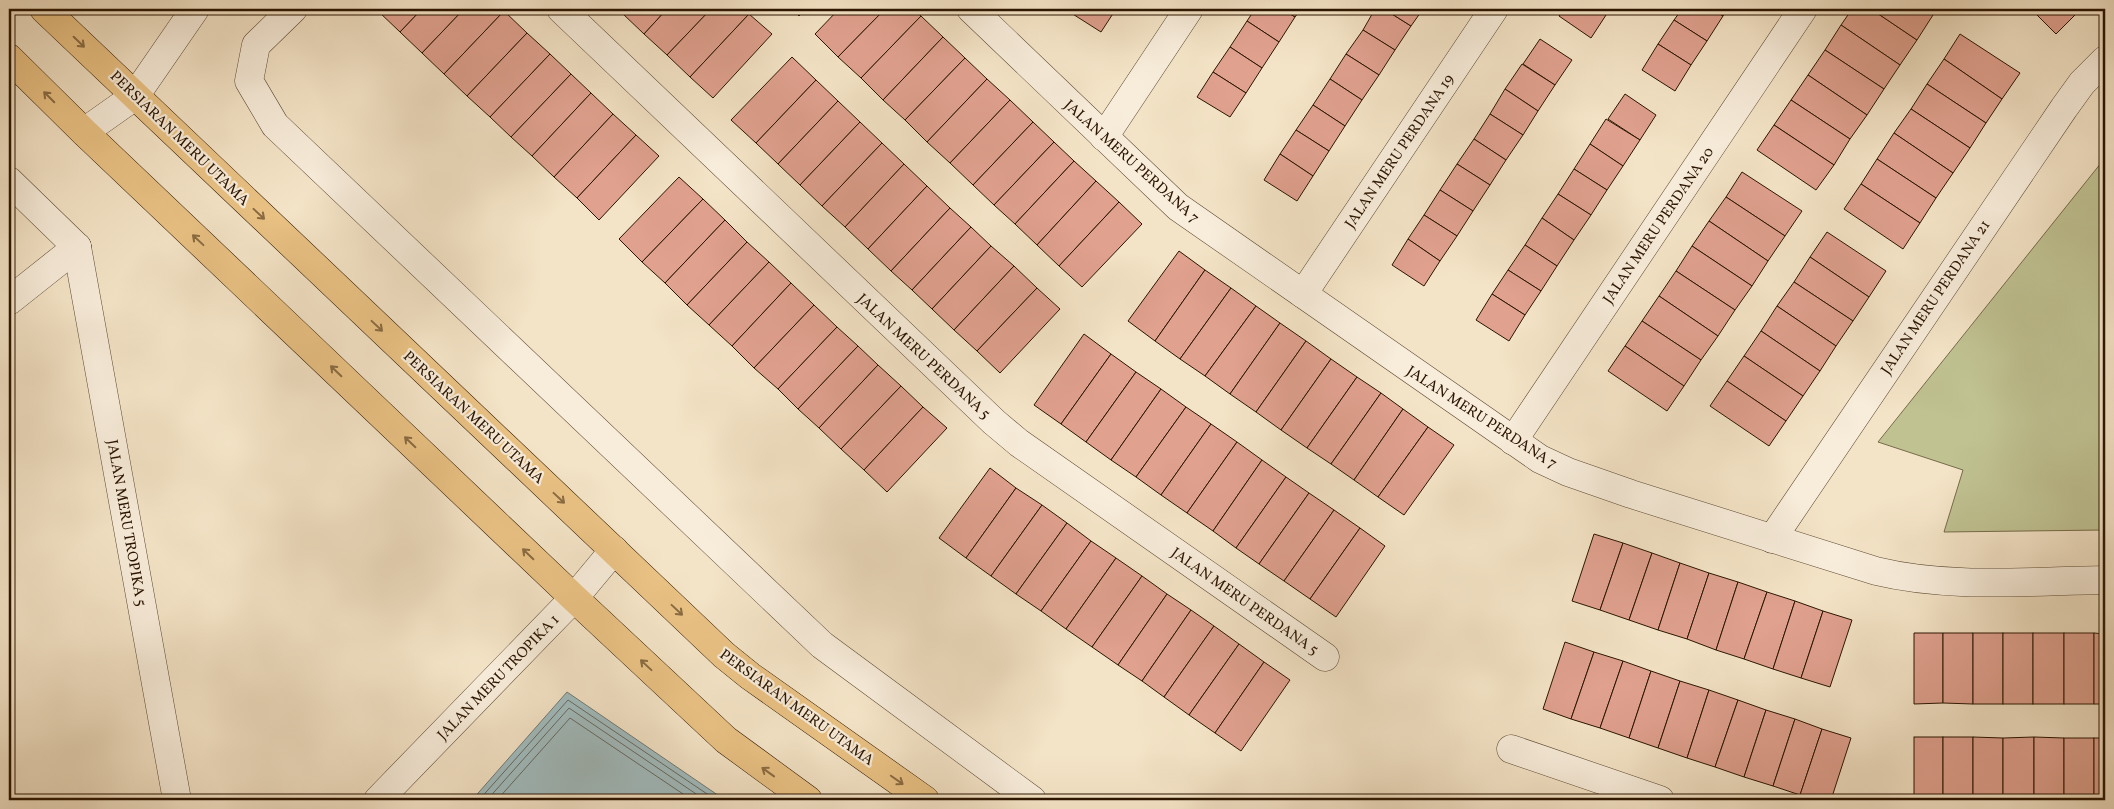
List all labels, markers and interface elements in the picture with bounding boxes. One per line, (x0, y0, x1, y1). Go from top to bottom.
one-way arrow (72, 36, 85, 48)
street label: PERSIARAN MERU UTAMA (105, 67, 254, 212)
street label: JALAN MERU PERDANA 19 (1341, 70, 1460, 233)
one-way arrow (43, 91, 55, 104)
street label: JALAN MERU PERDANA 7 (1059, 95, 1203, 229)
street label: JALAN MERU PERDANA 20 (1599, 143, 1720, 309)
one-way arrow (253, 208, 266, 220)
street label: JALAN MERU PERDANA 21 (1877, 216, 1996, 379)
one-way arrow (192, 234, 205, 246)
street label: JALAN MERU PERDANA 5 (852, 289, 994, 425)
one-way arrow (371, 320, 384, 332)
street label: PERSIARAN MERU UTAMA (398, 347, 549, 490)
street label: JALAN MERU PERDANA 7 (1402, 362, 1561, 475)
one-way arrow (330, 365, 342, 377)
one-way arrow (404, 436, 416, 448)
street label: JALAN MERU TROPIKA 5 (101, 438, 151, 608)
one-way arrow (552, 492, 565, 504)
street label: JALAN MERU PERDANA 5 (1166, 543, 1322, 661)
one-way arrow (521, 548, 534, 560)
one-way arrow (670, 604, 683, 616)
street label: JALAN MERU TROPIKA 1 (433, 610, 565, 746)
street label: PERSIARAN MERU UTAMA (715, 645, 878, 772)
one-way arrow (640, 659, 653, 671)
one-way arrow (761, 767, 775, 777)
one-way arrow (890, 775, 904, 785)

